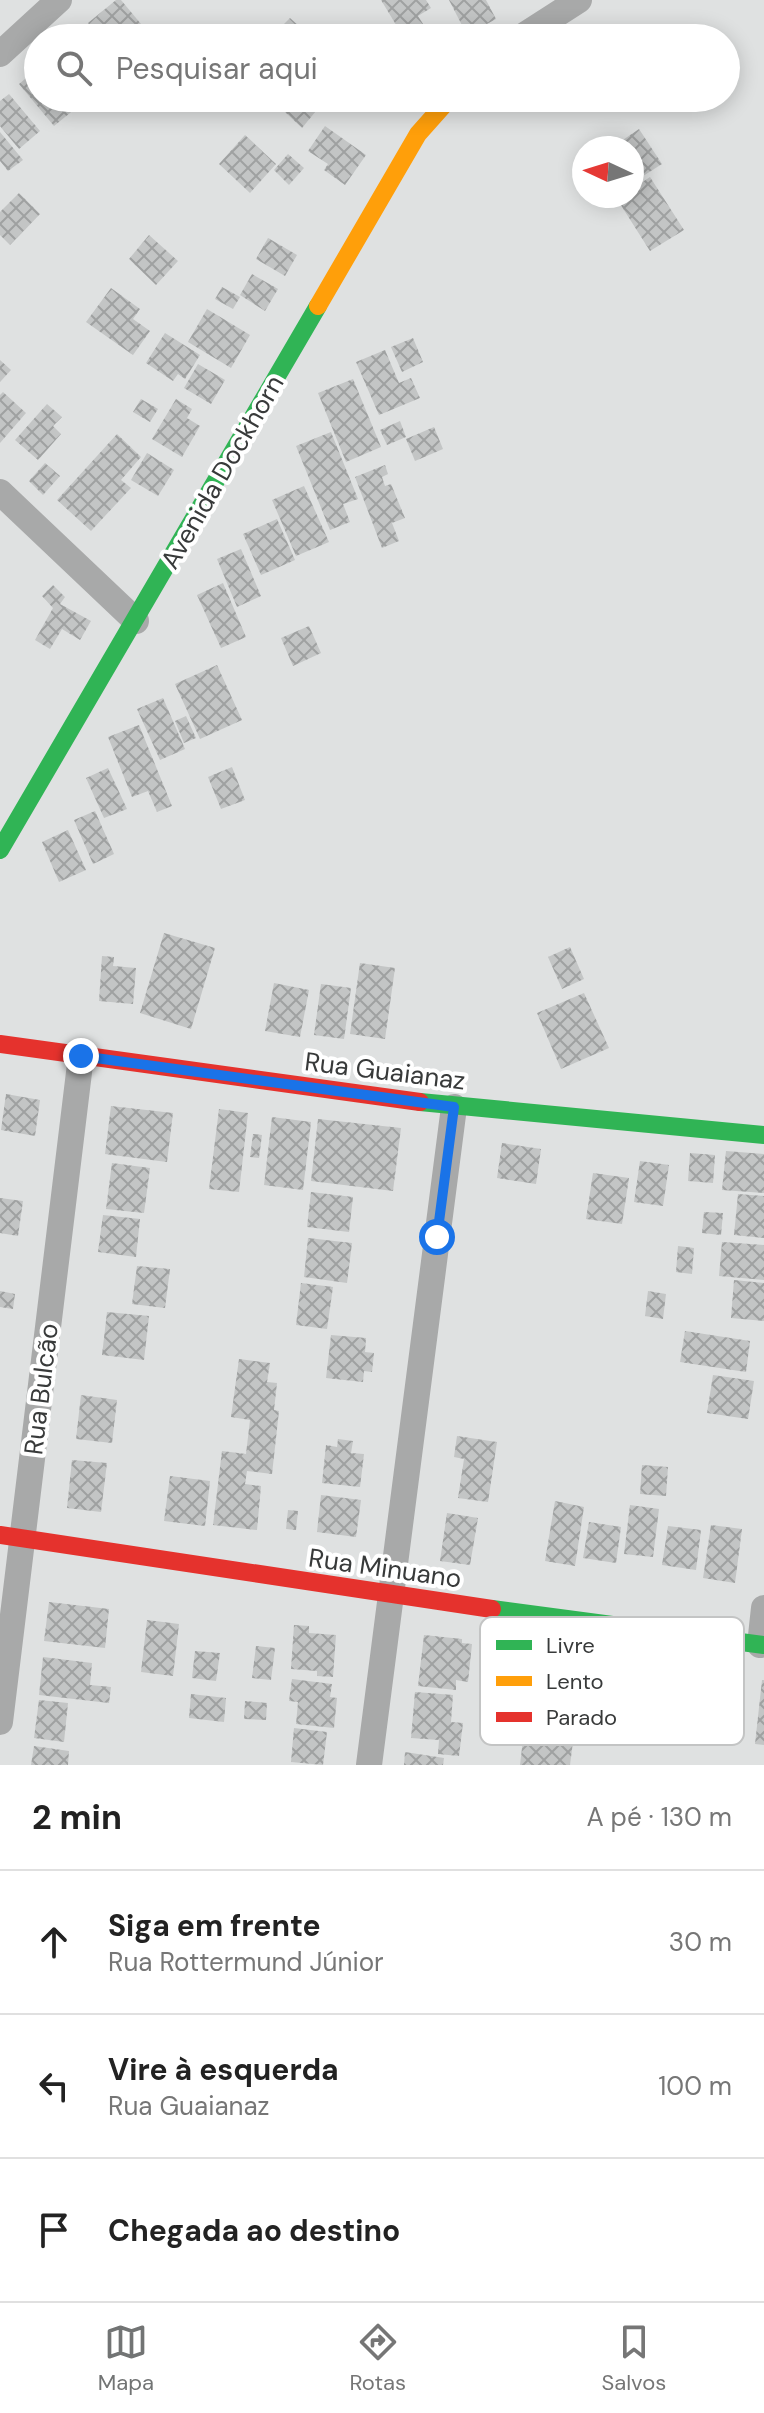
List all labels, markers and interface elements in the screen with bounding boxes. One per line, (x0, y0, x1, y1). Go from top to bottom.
search box (24, 24, 740, 112)
icon: search (52, 46, 96, 90)
text: Pesquisar aqui (116, 49, 318, 88)
north arrow (572, 136, 644, 208)
street label: Avenida Dockhorn (153, 369, 291, 575)
route end (63, 1038, 99, 1074)
street label: Rua Guaianaz (303, 1044, 467, 1098)
route start (419, 1219, 455, 1255)
street label: Rua Bulcão (16, 1321, 66, 1457)
street label: Rua Minuano (306, 1540, 464, 1596)
legend (480, 1617, 744, 1745)
text: Livre (546, 1631, 595, 1660)
text: Lento (546, 1667, 604, 1696)
text: Parado (546, 1703, 617, 1732)
text: 2 min (32, 1795, 122, 1840)
text: A pé · 130 m (586, 1800, 732, 1834)
text: Siga em frente (108, 1906, 321, 1945)
icon: ahead (32, 1920, 76, 1964)
text: 30 m (669, 1925, 732, 1959)
text: Rua Rottermund Júnior (108, 1945, 384, 1979)
text: Vire à esquerda (108, 2050, 339, 2089)
icon: left (32, 2064, 76, 2108)
text: 100 m (658, 2069, 732, 2103)
text: Rua Guaianaz (108, 2089, 270, 2123)
icon: arrive (32, 2208, 76, 2252)
text: Chegada ao destino (108, 2211, 400, 2250)
tab: Mapa (98, 2320, 154, 2397)
tab: Rotas (349, 2320, 406, 2397)
tab: Salvos (601, 2320, 666, 2397)

